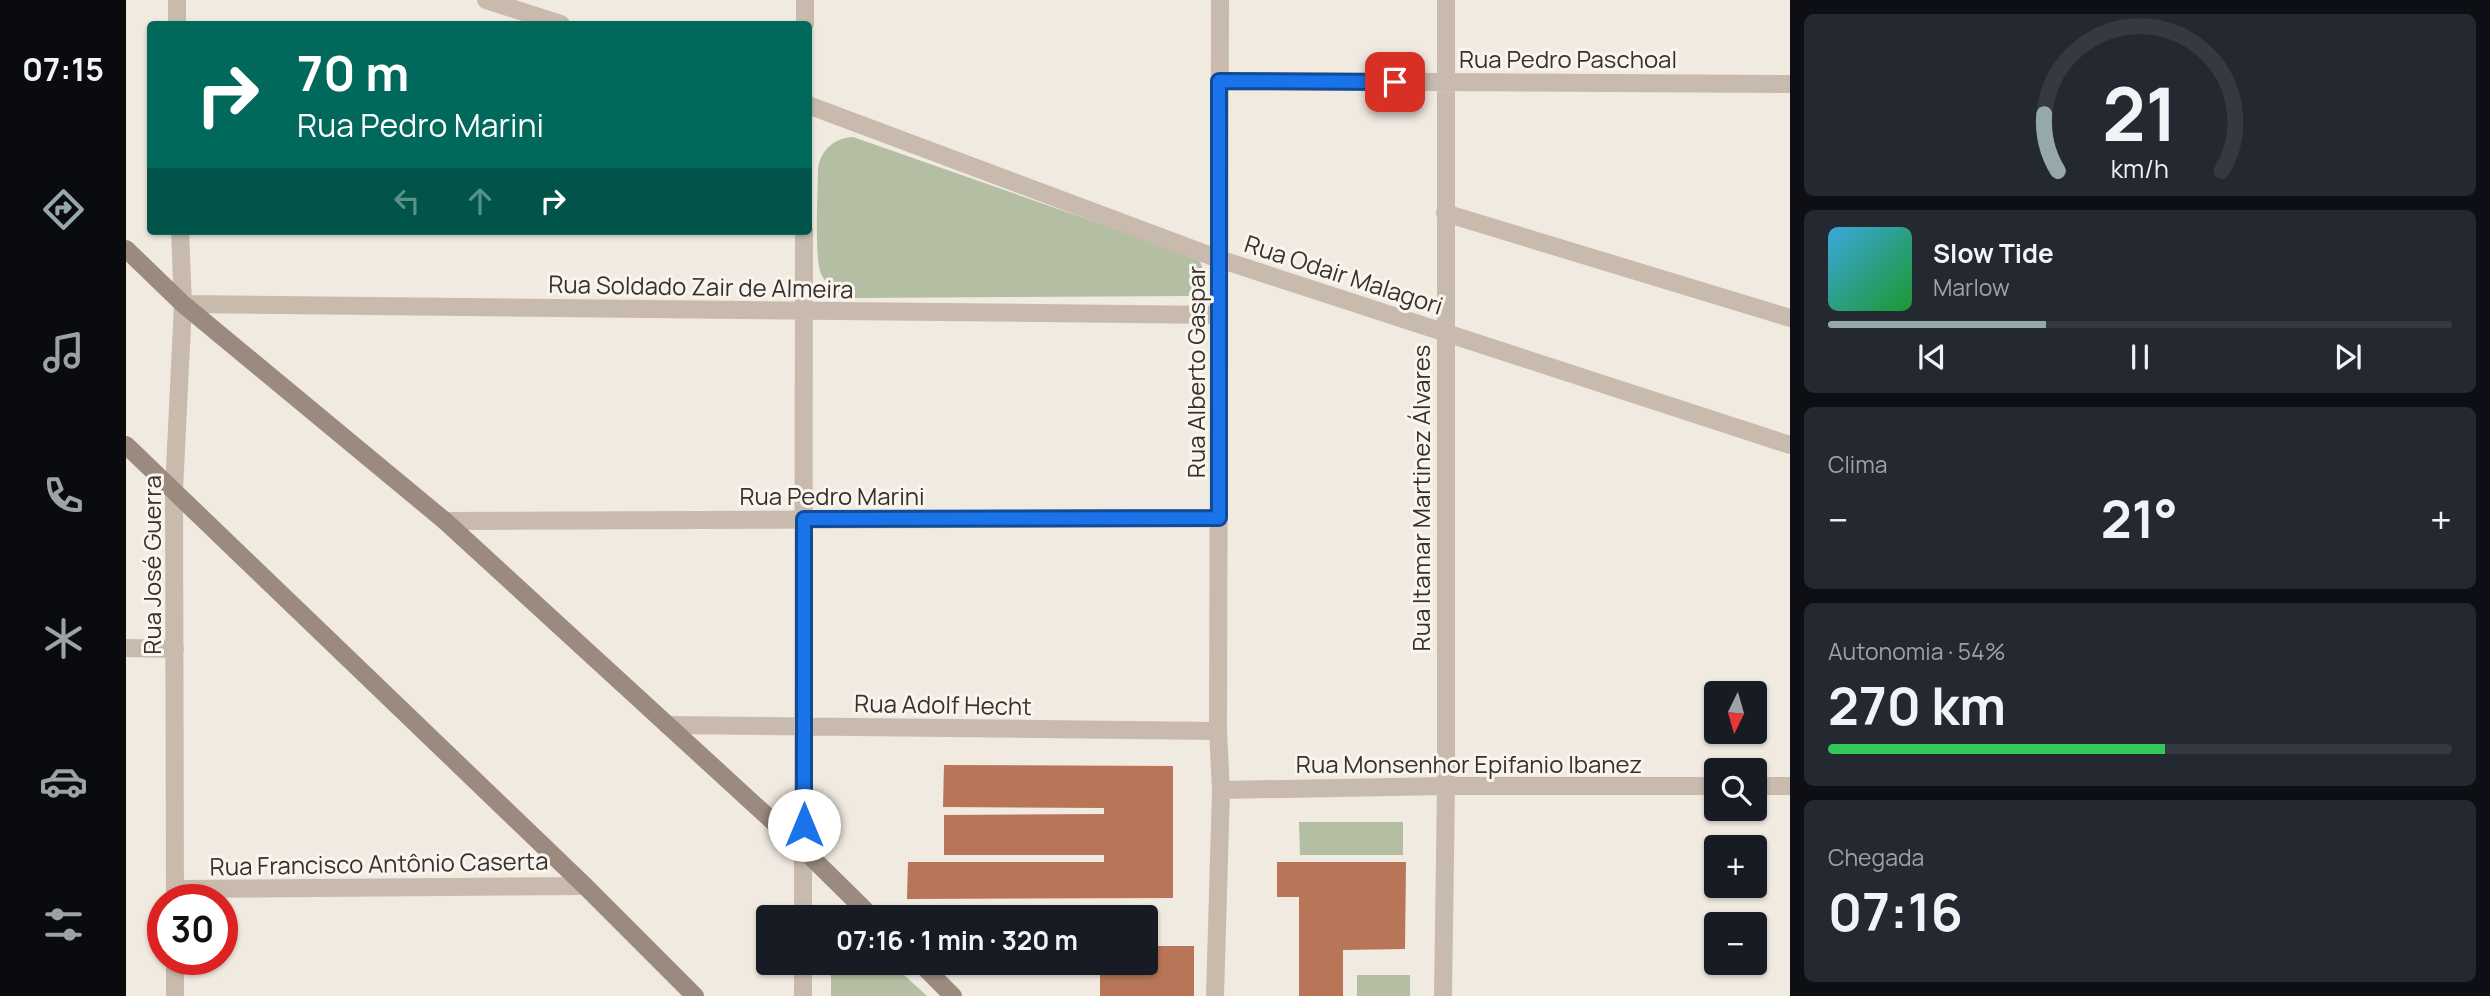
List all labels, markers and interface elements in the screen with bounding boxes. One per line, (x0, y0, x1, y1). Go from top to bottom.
text: 70 m (297, 39, 409, 106)
street label: Rua Pedro Paschoal (1459, 42, 1677, 75)
text: 07:15 (22, 47, 104, 91)
icon: right (182, 49, 273, 140)
pin (1365, 52, 1425, 112)
icon: arrive (1376, 63, 1414, 101)
text: 21 (2102, 64, 2178, 164)
text: Rua Pedro Marini (297, 103, 544, 147)
text: km/h (2111, 151, 2169, 186)
icon: left (388, 182, 426, 220)
icon: ahead (461, 182, 499, 220)
icon: right (534, 182, 572, 220)
icon: directions (39, 185, 88, 234)
street label: Rua Odair Malagori (1241, 226, 1447, 322)
text: Slow Tide (1933, 235, 2054, 271)
street label: Rua Alberto Gaspar (1179, 265, 1212, 478)
street label: Rua Soldado Zair de Almeira (548, 267, 854, 305)
text: Marlow (1933, 271, 2010, 303)
icon: music (39, 328, 88, 377)
icon: previous (1913, 338, 1951, 376)
icon: pause (2121, 338, 2159, 376)
icon: next (2329, 338, 2367, 376)
street label: Rua Itamar Martinez Álvares (1404, 345, 1437, 651)
text: Clima (1828, 448, 1887, 480)
icon: phone (39, 471, 88, 520)
street label: Rua José Guerra (135, 475, 168, 655)
street label: Rua Pedro Marini (739, 479, 925, 512)
text: 21° (2101, 483, 2178, 554)
text: − (1828, 493, 1849, 545)
text: + (2430, 493, 2452, 545)
icon: climate (39, 614, 88, 663)
text: Autonomia · 54% (1828, 635, 2005, 667)
text: 270 km (1828, 670, 2006, 741)
north arrow (1704, 681, 1768, 744)
map controls (1704, 681, 1767, 975)
street label: Rua Adolf Hecht (854, 686, 1032, 722)
street label: Rua Monsenhor Epifanio Ibanez (1296, 747, 1642, 780)
icon: car (39, 757, 88, 806)
button: search (1704, 758, 1767, 821)
position arrow (767, 788, 841, 862)
button: + (1704, 835, 1767, 898)
text: Chegada (1828, 841, 1924, 873)
street label: Rua Francisco Antônio Caserta (209, 844, 549, 882)
text: 07:16 (1828, 876, 1963, 947)
speed limit sign: 30 (147, 884, 238, 975)
icon: filters (39, 900, 88, 949)
button: − (1704, 912, 1767, 975)
text: 07:16 · 1 min · 320 m (836, 922, 1078, 958)

